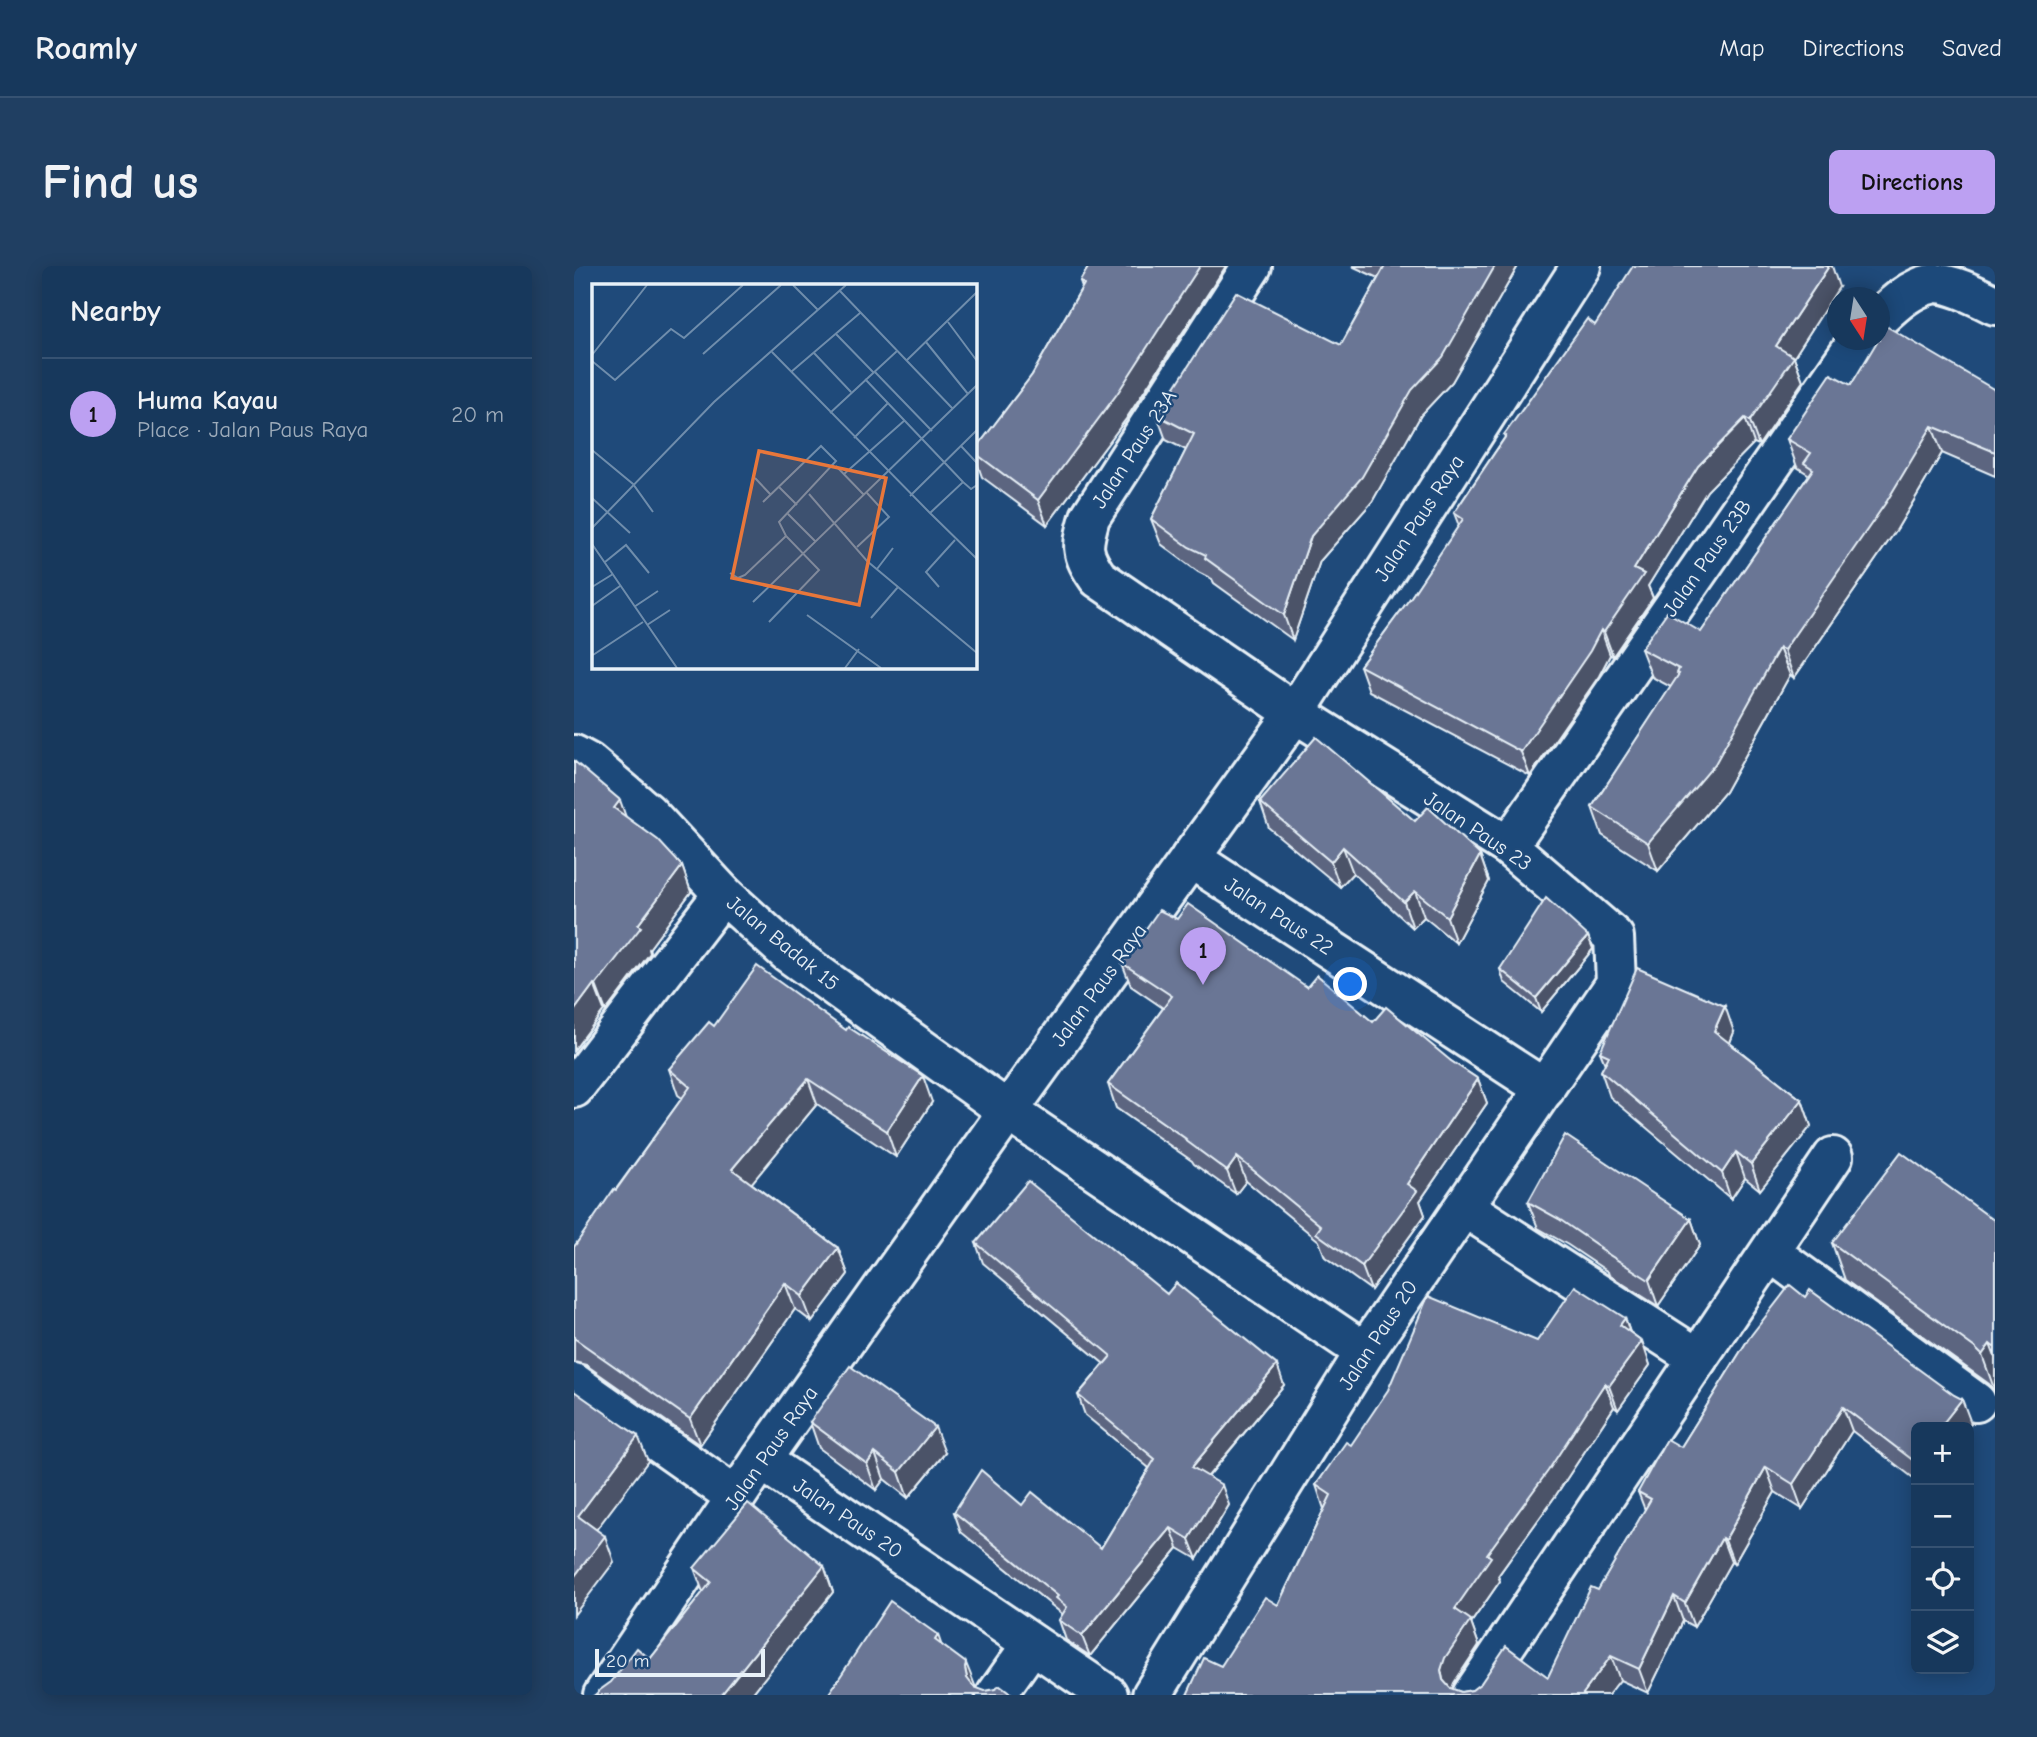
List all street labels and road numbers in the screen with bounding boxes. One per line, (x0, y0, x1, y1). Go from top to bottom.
street label: Jalan Paus 23A (1087, 385, 1181, 513)
street label: Jalan Paus Raya (1369, 450, 1469, 586)
street label: Jalan Paus 23B (1658, 495, 1756, 621)
street label: Jalan Paus 23 (1420, 786, 1536, 876)
street label: Jalan Paus 22 (1220, 872, 1338, 960)
street label: Jalan Badak 15 (722, 891, 844, 995)
street label: Jalan Paus Raya (1046, 919, 1152, 1051)
street label: Jalan Paus 20 (1333, 1275, 1423, 1395)
street label: Jalan Paus Raya (719, 1381, 823, 1515)
street label: Jalan Paus 20 (789, 1473, 907, 1563)

